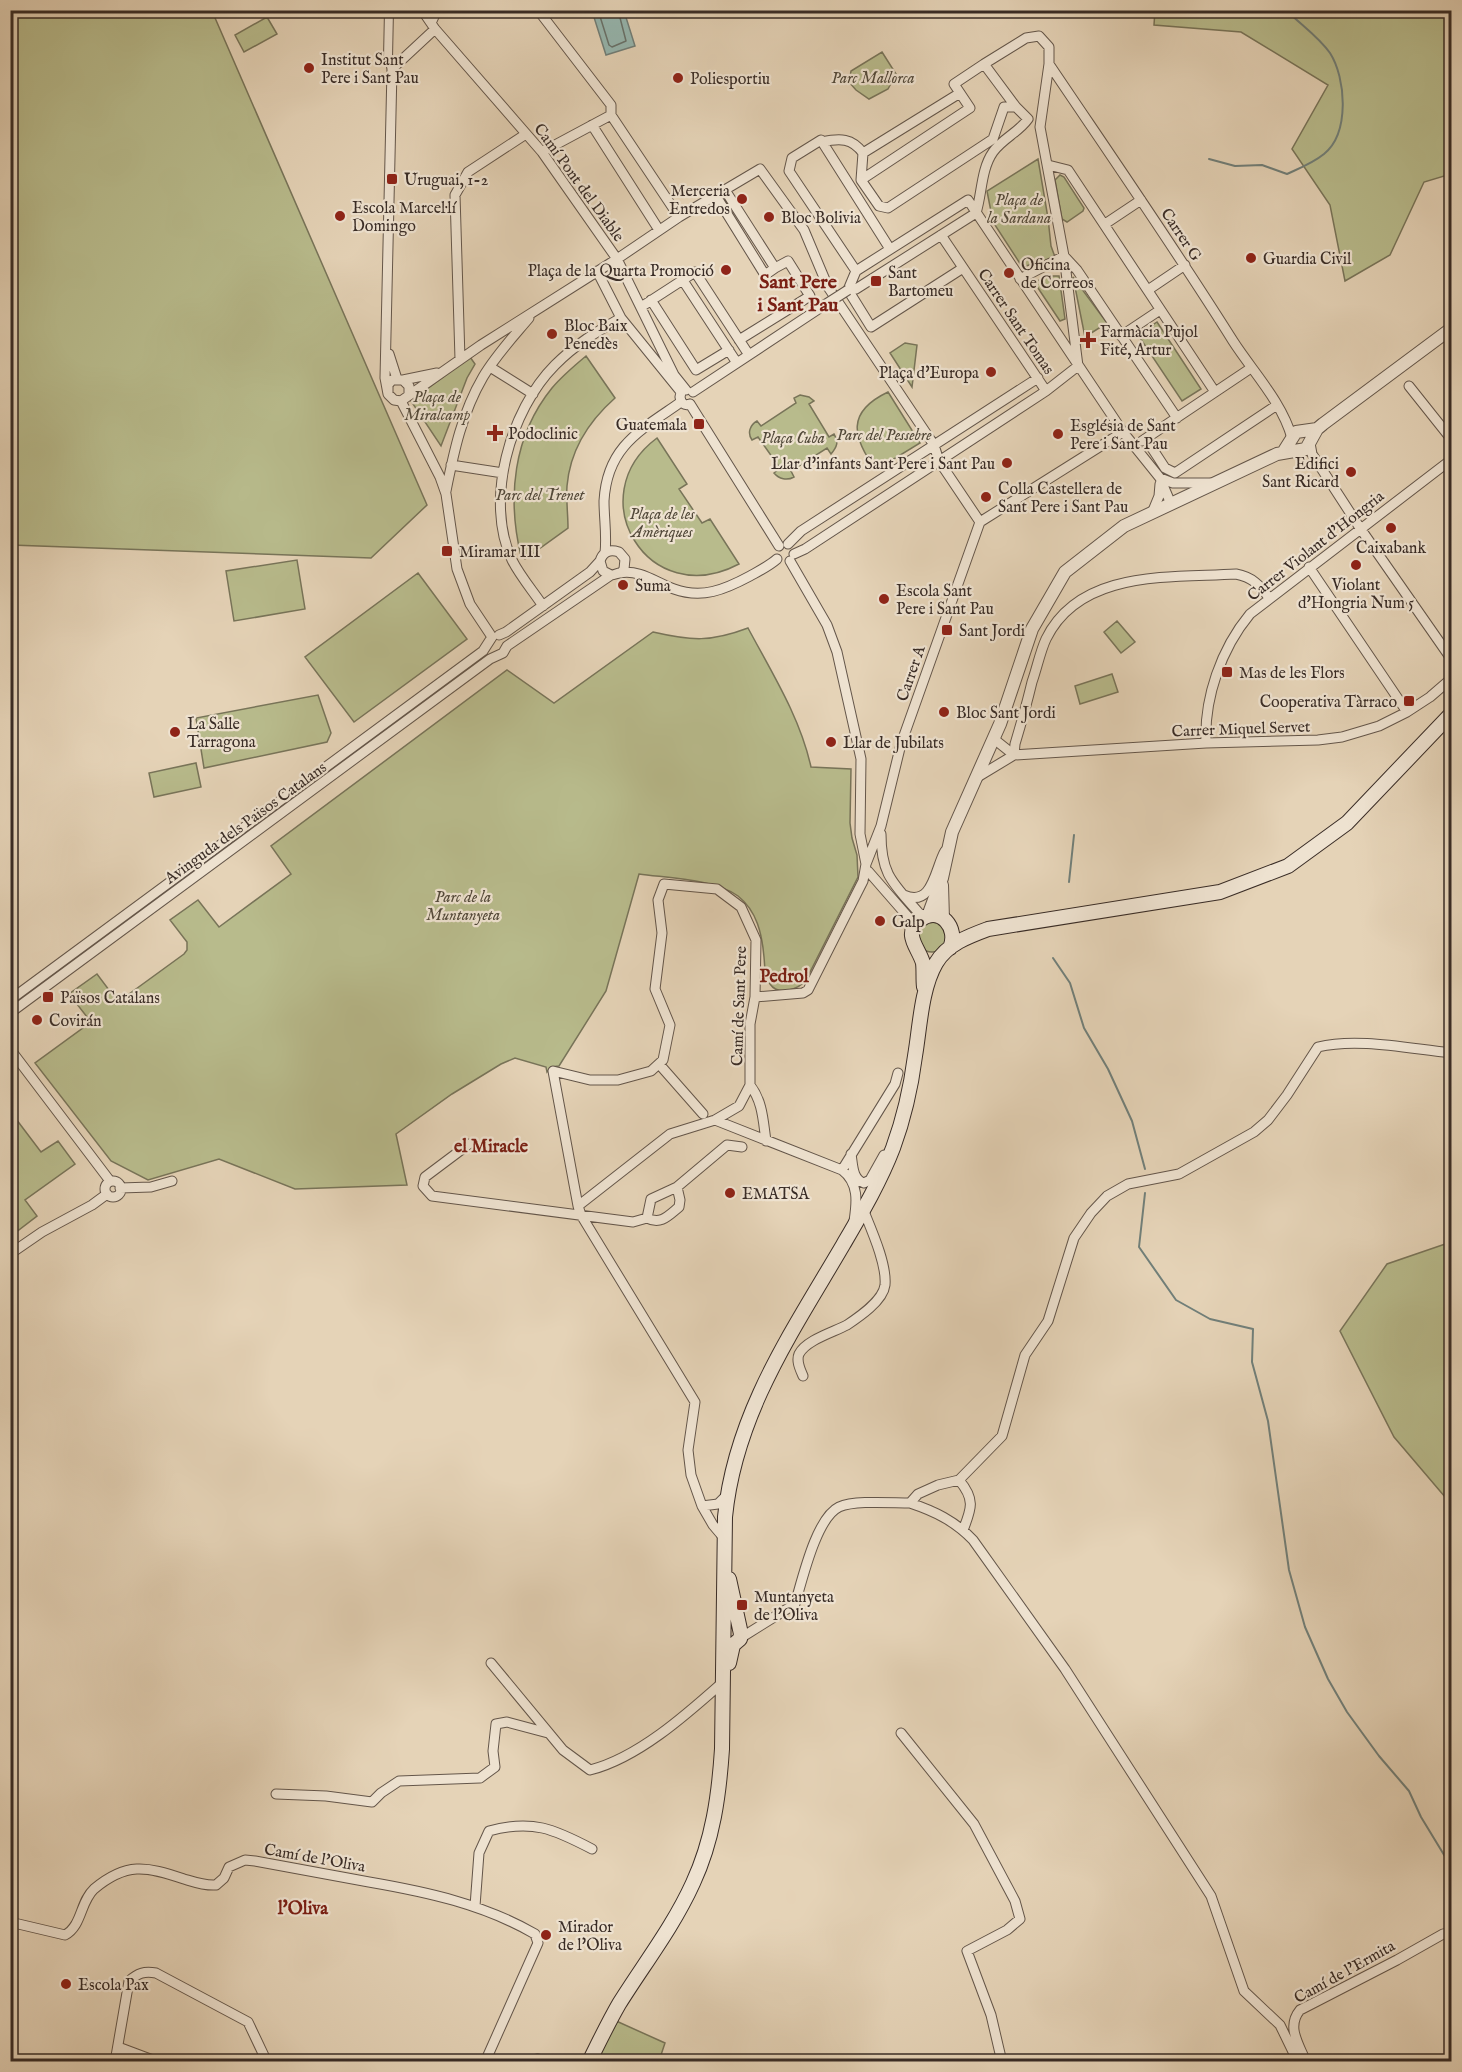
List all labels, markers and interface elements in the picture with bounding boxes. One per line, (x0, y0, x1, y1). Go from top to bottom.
place label: Institut Sant Pere i Sant Pau (321, 51, 419, 89)
marker: Institut Sant Pere i Sant Pau (302, 61, 316, 75)
park label: Parc Mallorca (831, 69, 915, 89)
place label: Poliesportiu (690, 70, 770, 90)
marker: Poliesportiu (671, 71, 685, 85)
street label: Camí Pont del Diable (529, 120, 628, 246)
place label: Uruguai, 1-2 (404, 171, 488, 191)
marker: Uruguai, 1-2 (385, 172, 399, 186)
place label: Merceria Entredos (669, 182, 730, 220)
park label: Plaça de la Sardana (987, 191, 1051, 229)
marker: Merceria Entredos (735, 192, 749, 206)
place label: Escola Marcel·lí Domingo (352, 199, 458, 237)
street label: Carrer G (1155, 205, 1205, 266)
marker: Escola Marcel·lí Domingo (333, 209, 347, 223)
place label: Bloc Bolivia (781, 209, 861, 229)
marker: Bloc Bolivia (762, 210, 776, 224)
place label: Guardia Civil (1263, 250, 1352, 270)
marker: Guardia Civil (1244, 251, 1258, 265)
place label: Oficina de Correos (1021, 256, 1094, 294)
place label: Plaça de la Quarta Promoció (528, 262, 714, 282)
marker: Plaça de la Quarta Promoció (719, 263, 733, 277)
place label: Sant Bartomeu (888, 264, 953, 302)
street label: Carrer Sant Tomas (973, 265, 1058, 379)
marker: Oficina de Correos (1002, 266, 1016, 280)
district label: Sant Pere i Sant Pau (758, 270, 839, 318)
marker: Sant Bartomeu (869, 274, 883, 288)
place label: Bloc Baix Penedès (564, 317, 628, 355)
place label: Farmàcia Pujol Fité, Artur (1100, 323, 1198, 361)
marker: Bloc Baix Penedès (545, 327, 559, 341)
marker: Farmàcia Pujol Fité, Artur (1081, 333, 1095, 347)
place label: Plaça d'Europa (879, 364, 979, 384)
marker: Plaça d'Europa (984, 365, 998, 379)
park label: Plaça de Miralcamp (404, 388, 471, 426)
place label: Guatemala (616, 416, 687, 436)
marker: Guatemala (692, 417, 706, 431)
place label: Església de Sant Pere i Sant Pau (1070, 417, 1176, 455)
marker: Podoclinic (486, 424, 504, 442)
place label: Podoclinic (508, 425, 578, 445)
park label: Parc del Pessebre (837, 426, 932, 446)
marker: Església de Sant Pere i Sant Pau (1051, 427, 1065, 441)
park label: Plaça Cuba (761, 429, 825, 449)
place label: Llar d'infants Sant Pere i Sant Pau (771, 455, 995, 475)
place label: Edifici Sant Ricard (1262, 455, 1339, 493)
marker: Llar d'infants Sant Pere i Sant Pau (1000, 456, 1014, 470)
marker: Edifici Sant Ricard (1344, 465, 1358, 479)
place label: Colla Castellera de Sant Pere i Sant Pau (998, 480, 1128, 518)
park label: Parc del Trenet (496, 486, 585, 506)
street label: Carrer Violant d'Hongria (1244, 487, 1389, 606)
marker: Colla Castellera de Sant Pere i Sant Pau (979, 490, 993, 504)
park label: Plaça de les Amèriques (629, 505, 695, 543)
marker: Caixabank (1384, 521, 1398, 535)
place label: Caixabank (1356, 539, 1426, 559)
place label: Miramar III (459, 543, 541, 563)
marker: Miramar III (440, 544, 454, 558)
marker: Violant d'Hongria Num 5 (1349, 558, 1363, 572)
place label: Violant d'Hongria Num 5 (1298, 576, 1414, 614)
place label: Suma (635, 577, 671, 597)
marker: Suma (616, 578, 630, 592)
place label: Escola Sant Pere i Sant Pau (896, 582, 994, 620)
marker: Escola Sant Pere i Sant Pau (877, 592, 891, 606)
place label: Sant Jordi (959, 622, 1025, 642)
marker: Sant Jordi (940, 623, 954, 637)
street label: Carrer A (893, 642, 931, 704)
place label: Mas de les Flors (1239, 664, 1345, 684)
marker: Mas de les Flors (1220, 665, 1234, 679)
place label: Cooperativa Tàrraco (1260, 693, 1397, 713)
marker: Cooperativa Tàrraco (1402, 694, 1416, 708)
place label: Bloc Sant Jordi (956, 704, 1056, 724)
marker: Bloc Sant Jordi (937, 705, 951, 719)
place label: La Salle Tarragona (187, 715, 256, 753)
street label: Carrer Miquel Servet (1171, 718, 1311, 742)
marker: La Salle Tarragona (168, 725, 182, 739)
place label: Llar de Jubilats (843, 734, 944, 754)
marker: Llar de Jubilats (824, 735, 838, 749)
street label: Avinguda dels Països Catalans (160, 758, 331, 890)
park label: Parc de la Muntanyeta (426, 888, 500, 926)
place label: Galp (892, 913, 925, 933)
marker: Galp (873, 914, 887, 928)
street label: Camí de Sant Pere (728, 946, 752, 1066)
district label: Pedrol (759, 966, 810, 989)
place label: Països Catalans (60, 989, 160, 1009)
marker: Països Catalans (41, 990, 55, 1004)
place label: Covirán (49, 1012, 102, 1032)
marker: Covirán (30, 1013, 44, 1027)
district label: el Miracle (454, 1136, 529, 1159)
place label: EMATSA (742, 1185, 810, 1205)
marker: EMATSA (723, 1186, 737, 1200)
place label: Muntanyeta de l'Oliva (754, 1588, 834, 1626)
marker: Muntanyeta de l'Oliva (735, 1598, 749, 1612)
street label: Camí de l'Oliva (262, 1840, 367, 1878)
district label: l'Oliva (277, 1898, 329, 1921)
place label: Mirador de l'Oliva (558, 1918, 622, 1956)
marker: Mirador de l'Oliva (539, 1928, 553, 1942)
street label: Camí de l'Ermita (1291, 1937, 1399, 2009)
place label: Escola Pax (78, 1976, 149, 1996)
marker: Escola Pax (59, 1977, 73, 1991)

